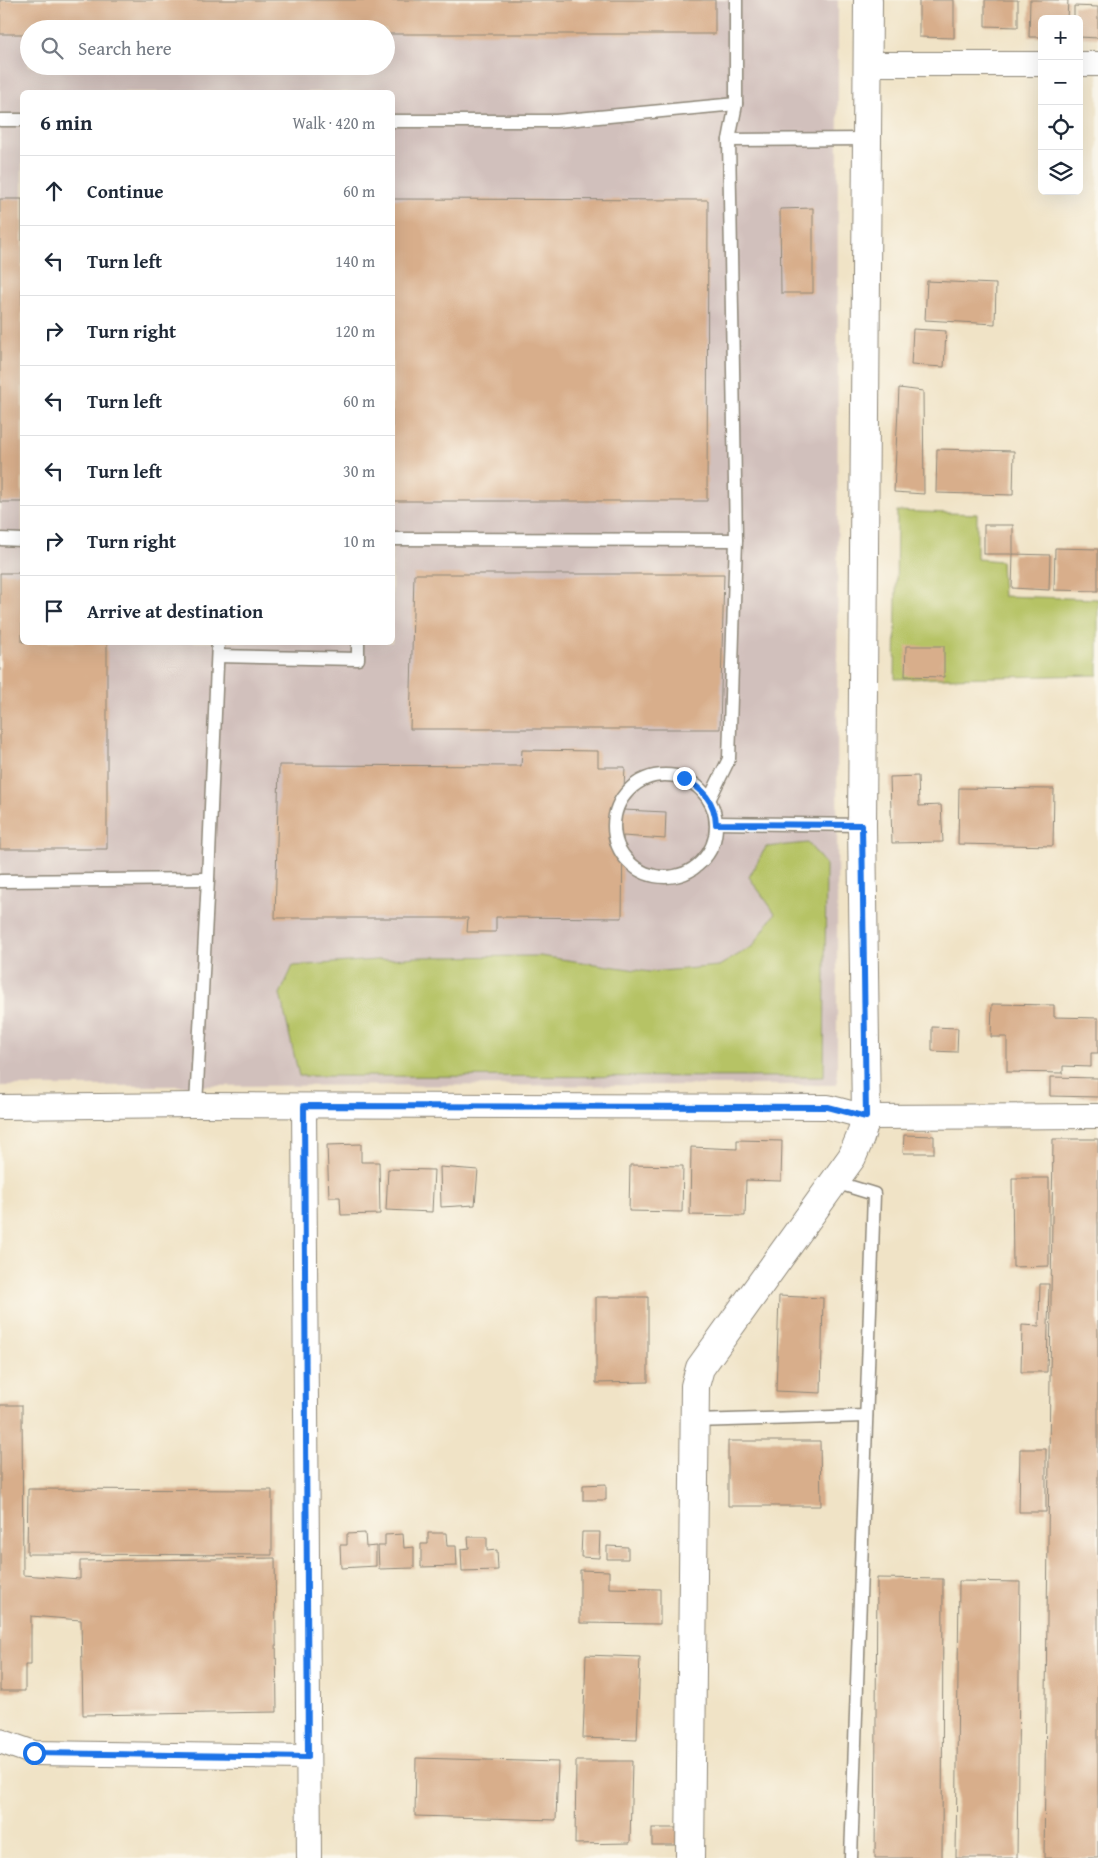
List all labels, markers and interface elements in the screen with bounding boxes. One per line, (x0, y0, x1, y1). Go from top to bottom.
map controls (1038, 15, 1083, 195)
button: + (1038, 15, 1083, 60)
search box (20, 20, 395, 75)
icon: search (38, 34, 66, 62)
text: Search here (78, 34, 172, 62)
button: − (1038, 60, 1083, 105)
button: locate (1038, 105, 1083, 150)
text: 6 min (40, 107, 92, 138)
text: Walk · 420 m (292, 111, 375, 135)
button: layers (1038, 150, 1083, 195)
icon: ahead (40, 177, 68, 205)
text: Continue (87, 177, 164, 205)
text: 60 m (343, 179, 375, 203)
icon: left (40, 247, 68, 275)
text: Turn left (87, 247, 162, 275)
text: 140 m (335, 249, 375, 273)
icon: right (40, 317, 68, 345)
text: Turn right (87, 317, 176, 345)
text: 120 m (335, 319, 375, 343)
icon: left (40, 387, 68, 415)
text: Turn left (87, 387, 162, 415)
text: 60 m (343, 389, 375, 413)
icon: left (40, 457, 68, 485)
text: Turn left (87, 457, 162, 485)
text: 30 m (343, 459, 375, 483)
icon: right (40, 527, 68, 555)
text: Turn right (87, 527, 176, 555)
text: 10 m (343, 529, 375, 553)
icon: arrive (40, 597, 68, 625)
text: Arrive at destination (87, 597, 263, 625)
route end (673, 767, 696, 790)
route start (23, 1742, 46, 1765)

